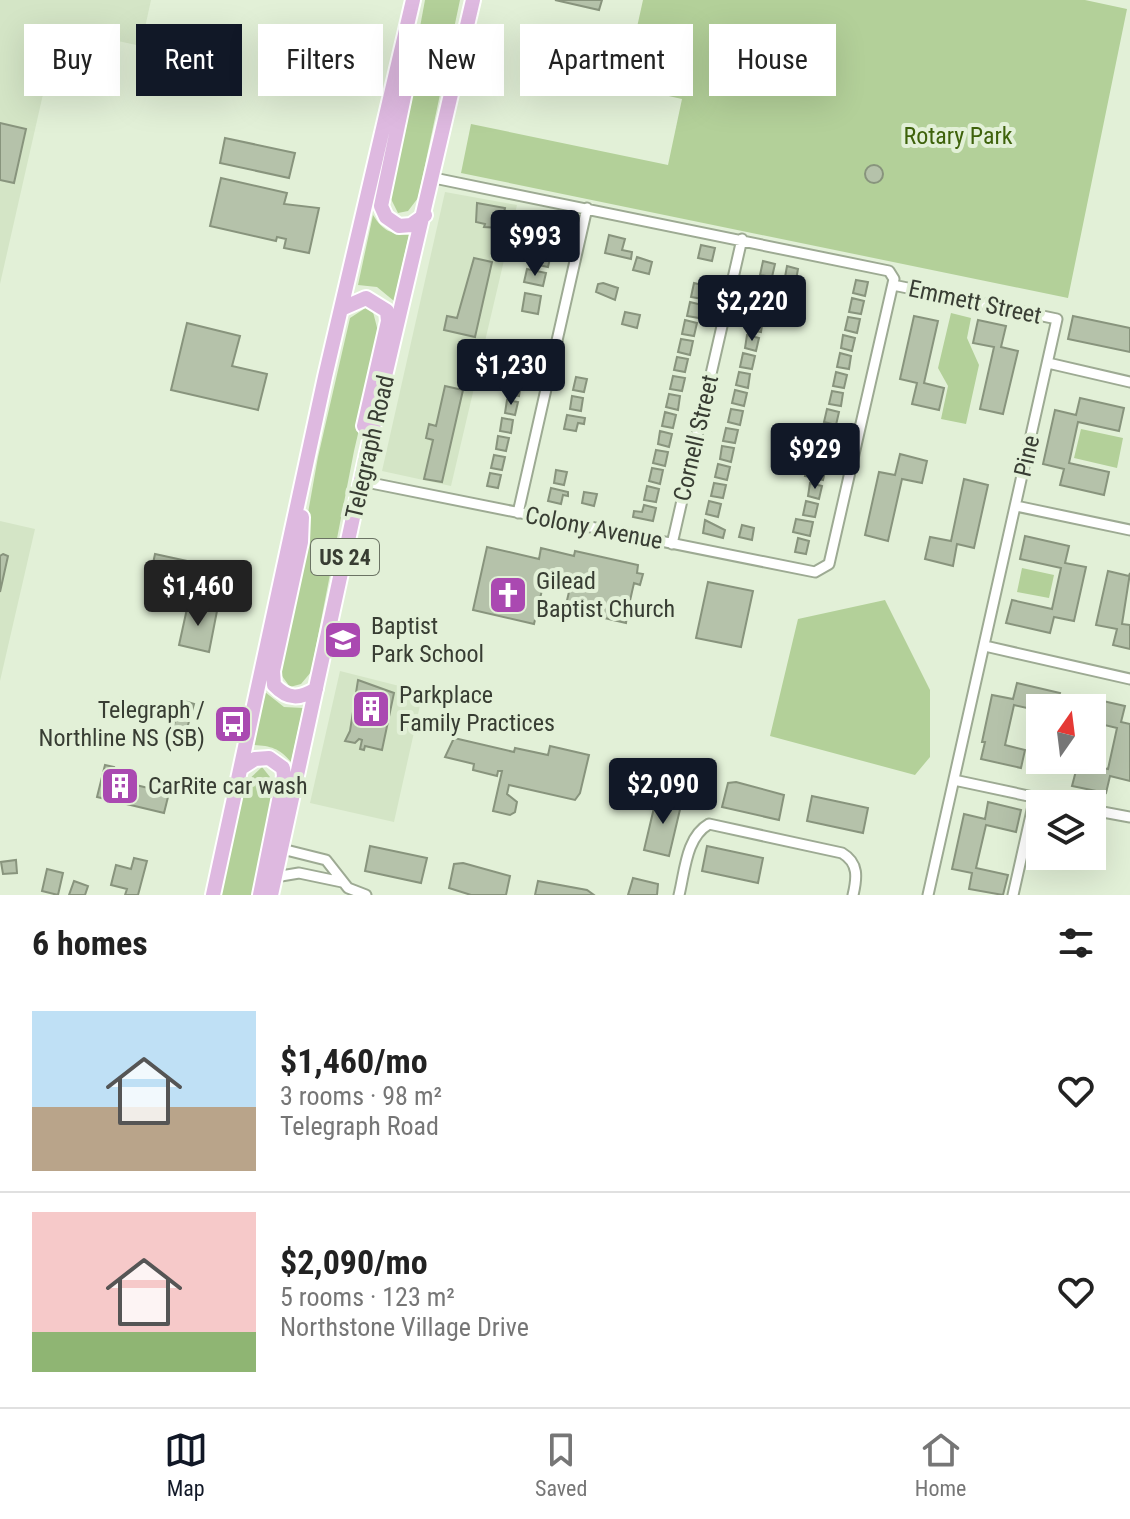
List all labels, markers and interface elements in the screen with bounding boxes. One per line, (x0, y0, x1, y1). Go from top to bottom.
chip: Buy (24, 24, 120, 96)
chip: Rent (136, 24, 242, 96)
chip: Filters (258, 24, 383, 96)
chip: New (399, 24, 504, 96)
chip: Apartment (520, 24, 693, 96)
chip: House (709, 24, 836, 96)
park label: Rotary Park (903, 122, 1013, 150)
pin: $993 (488, 210, 582, 278)
text: $993 (509, 221, 561, 251)
street label: Emmett Street (906, 274, 1044, 330)
pin: $2,220 (687, 275, 817, 343)
text: $2,220 (716, 286, 788, 316)
pin: $1,230 (446, 339, 576, 407)
text: $1,230 (475, 350, 547, 380)
street label: Telegraph Road (340, 372, 400, 522)
street label: Cornell Street (668, 372, 724, 504)
pin: $929 (768, 423, 862, 491)
street label: Pine (1009, 433, 1045, 479)
text: $929 (789, 434, 841, 464)
street label: Colony Avenue (523, 501, 665, 555)
road number: US 24 (311, 539, 379, 575)
pin: $1,460 (133, 560, 263, 628)
place label: Gilead Baptist Church (536, 567, 675, 623)
text: $1,460 (162, 571, 234, 601)
church icon: Gilead Baptist Church (487, 574, 529, 616)
place label: Baptist Park School (371, 612, 484, 668)
school or university icon: Baptist Park School (322, 619, 364, 661)
place label: Parkplace Family Practices (399, 681, 555, 737)
building icon: Parkplace Family Practices (350, 688, 392, 730)
north arrow (1026, 694, 1106, 774)
map controls (1026, 694, 1106, 870)
place label: Telegraph / Northline NS (SB) (39, 696, 205, 752)
bus stop icon: Telegraph / Northline NS (SB) (212, 703, 254, 745)
pin: $2,090 (598, 758, 728, 826)
building icon: CarRite car wash (99, 765, 141, 807)
text: $2,090 (627, 769, 699, 799)
place label: CarRite car wash (148, 772, 308, 800)
button: layers (1026, 790, 1106, 870)
icon: filters (1054, 921, 1098, 965)
text: 6 homes (32, 923, 148, 963)
text: $1,460/mo (280, 1041, 428, 1081)
icon: home (96, 1043, 192, 1139)
icon: heart (1054, 1069, 1098, 1113)
text: 3 rooms · 98 m² (280, 1081, 442, 1111)
text: Telegraph Road (280, 1111, 439, 1141)
text: $2,090/mo (280, 1242, 428, 1282)
icon: home (96, 1244, 192, 1340)
icon: heart (1054, 1270, 1098, 1314)
text: 5 rooms · 123 m² (280, 1282, 455, 1312)
text: Northstone Village Drive (280, 1312, 529, 1342)
tab: Map (164, 1428, 208, 1501)
tab: Saved (535, 1428, 587, 1501)
tab: Home (915, 1428, 966, 1501)

